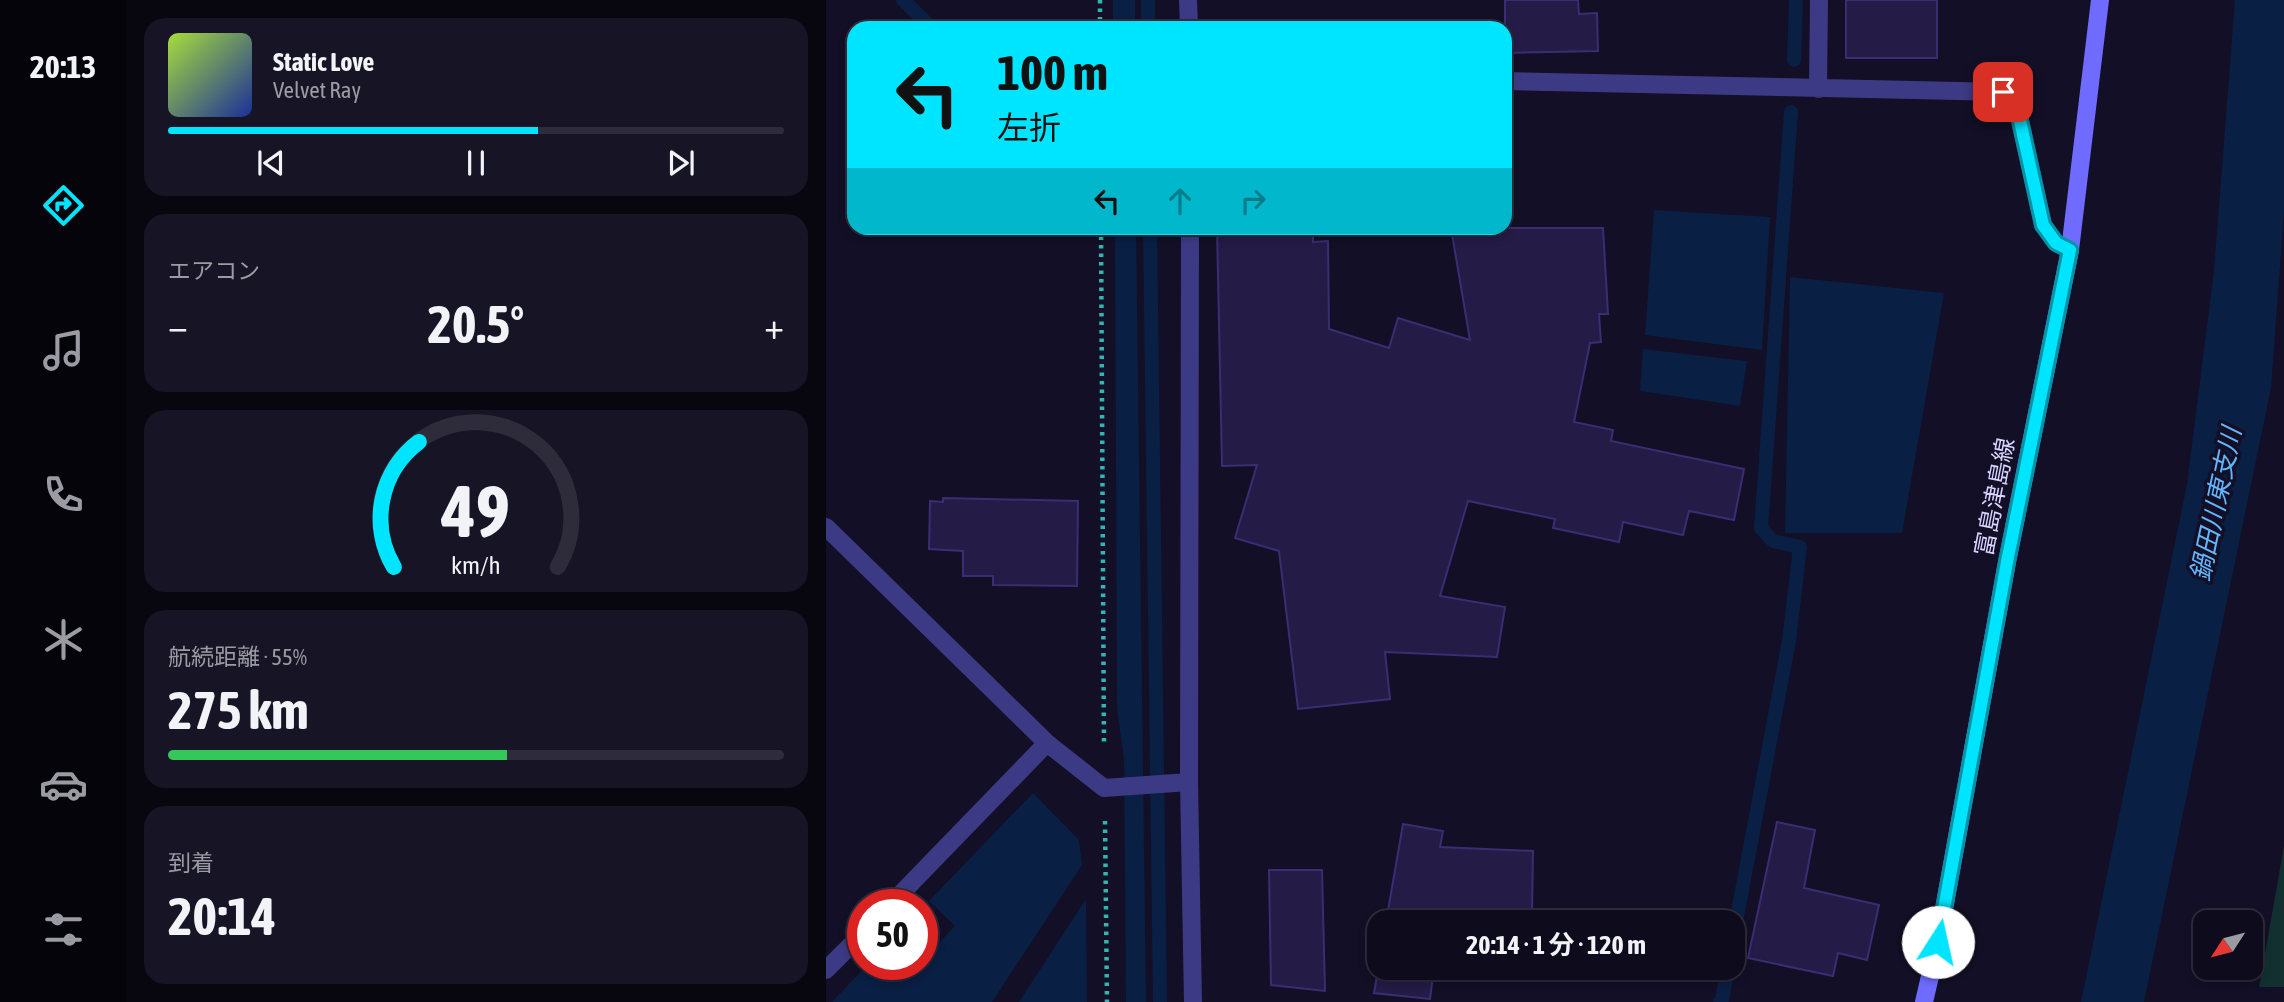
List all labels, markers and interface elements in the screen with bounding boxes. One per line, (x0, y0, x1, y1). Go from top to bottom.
text: 100 m (997, 44, 1108, 100)
text: Static Love (273, 47, 374, 77)
text: 20:13 (30, 48, 96, 85)
icon: left (882, 49, 973, 140)
pin (1973, 62, 2033, 122)
icon: arrive (1984, 73, 2022, 111)
text: Velvet Ray (273, 77, 361, 103)
text: 左折 (997, 109, 1061, 146)
icon: previous (252, 144, 290, 182)
icon: pause (457, 144, 495, 182)
icon: next (662, 144, 700, 182)
icon: directions (39, 181, 88, 230)
icon: left (1088, 182, 1126, 220)
icon: ahead (1161, 182, 1199, 220)
icon: right (1234, 182, 1272, 220)
text: エアコン (168, 258, 260, 284)
text: 20.5° (428, 294, 524, 354)
text: − (168, 304, 188, 347)
text: + (764, 304, 784, 347)
icon: music (39, 326, 88, 375)
water label: 鍋田川東支川 (2185, 422, 2248, 583)
street label: 富島津島線 (1970, 435, 2019, 558)
text: 49 (441, 469, 510, 552)
icon: phone (39, 470, 88, 519)
text: km/h (451, 551, 501, 579)
icon: climate (39, 615, 88, 664)
text: 航続距離 · 55% (168, 644, 307, 670)
text: 275 km (168, 680, 309, 740)
icon: car (39, 760, 88, 809)
text: 到着 (168, 850, 214, 876)
text: 20:14 (168, 886, 276, 946)
speed limit sign: 50 (847, 889, 938, 980)
icon: filters (39, 905, 88, 954)
position arrow (1901, 905, 1975, 979)
north arrow (2193, 910, 2263, 980)
map controls (2193, 910, 2263, 980)
text: 20:14 · 1 分 · 120 m (1466, 930, 1646, 960)

